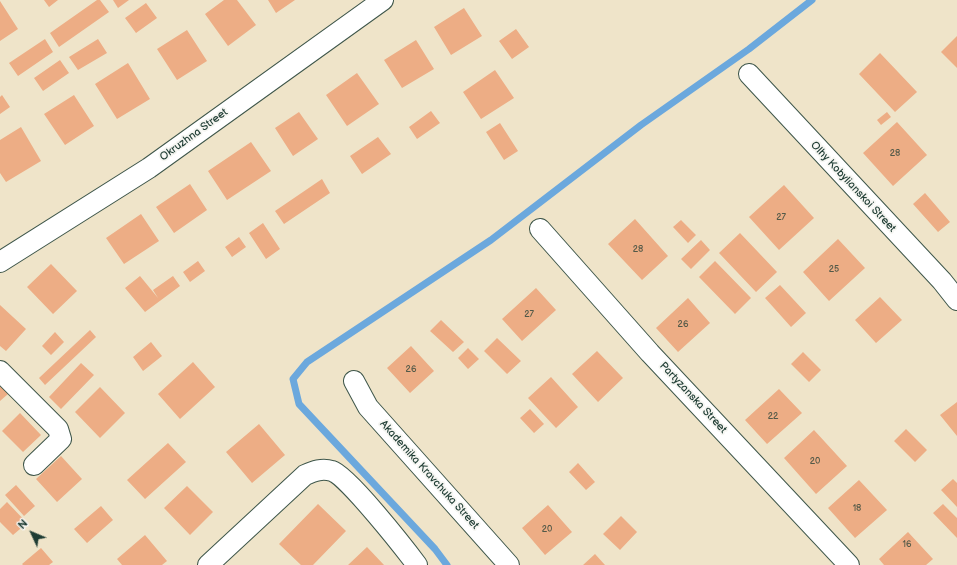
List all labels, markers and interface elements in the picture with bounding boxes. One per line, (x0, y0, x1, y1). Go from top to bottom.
street label: Okruzhna Street (157, 106, 231, 164)
street label: Olhy Kobylianskoi Street (808, 139, 898, 235)
house number: 28 (890, 149, 900, 159)
house number: 27 (776, 213, 786, 223)
house number: 28 (633, 245, 643, 255)
house number: 25 (829, 265, 839, 275)
house number: 27 (524, 310, 534, 320)
house number: 26 (678, 320, 688, 330)
street label: Partyzanska Street (657, 360, 729, 436)
house number: 26 (406, 365, 416, 375)
house number: 22 (768, 412, 778, 422)
street label: Akademika Kravchuka Street (377, 418, 481, 532)
house number: 20 (810, 457, 820, 467)
house number: 18 (853, 504, 861, 514)
north arrow (12, 513, 52, 553)
text: N (15, 517, 31, 532)
house number: 20 (542, 525, 552, 535)
house number: 16 (903, 540, 911, 550)

